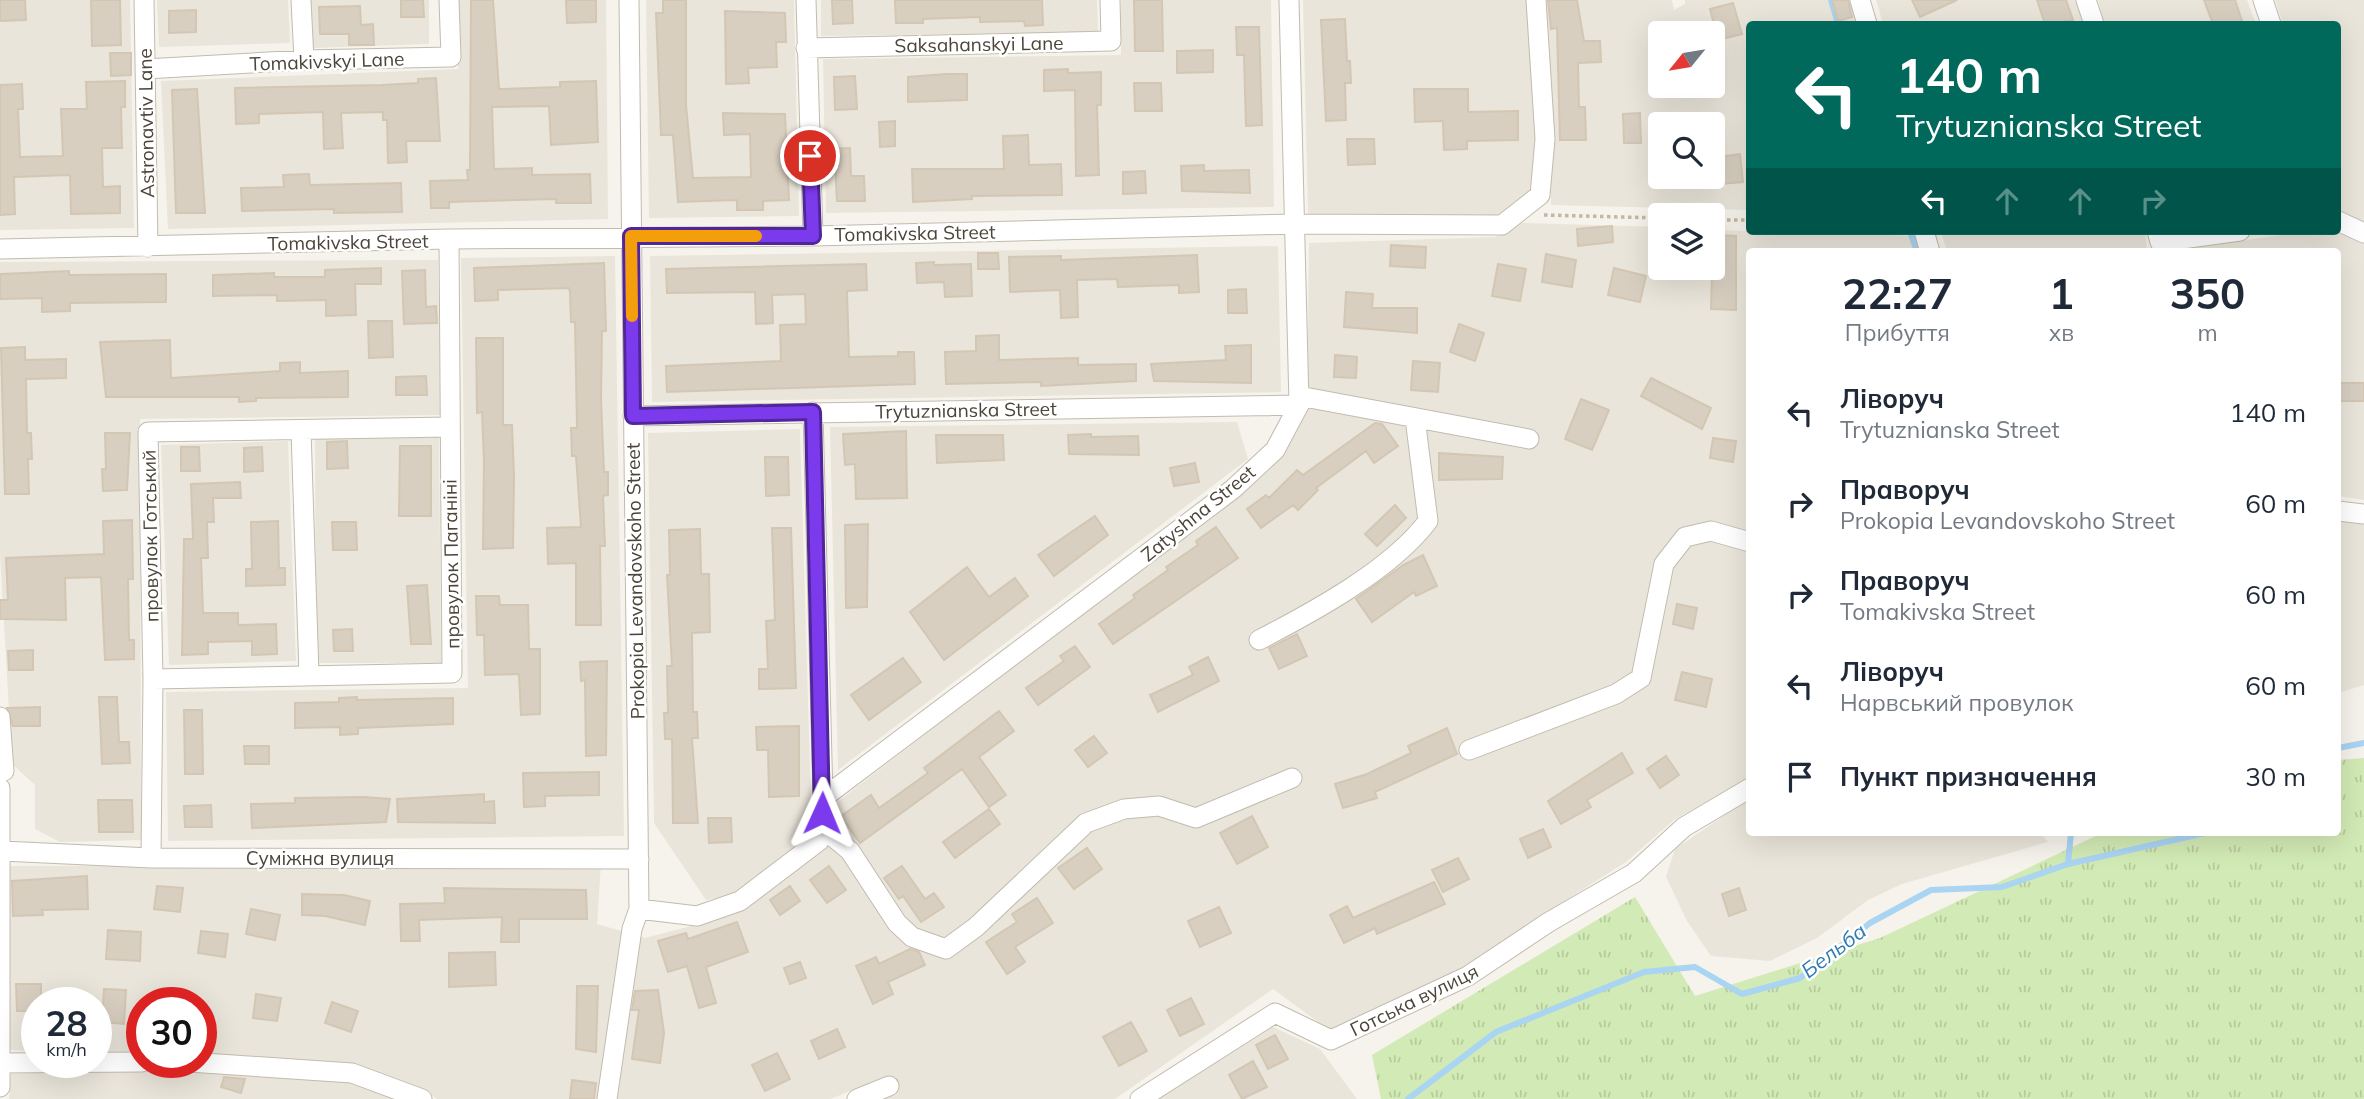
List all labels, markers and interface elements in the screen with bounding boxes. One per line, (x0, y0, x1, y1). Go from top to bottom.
north arrow (1648, 21, 1726, 98)
map controls (1648, 21, 1725, 280)
street label: Saksahanskyi Lane (894, 31, 1064, 57)
text: 140 m (1896, 44, 2042, 105)
street label: Tomakivskyi Lane (249, 46, 405, 76)
street label: Astronavtiv Lane (133, 48, 159, 198)
icon: left (1781, 49, 1872, 140)
text: Trytuznianska Street (1896, 105, 2202, 145)
button: search (1648, 112, 1725, 189)
pin (780, 126, 840, 186)
icon: arrive (791, 137, 829, 175)
icon: left (1915, 182, 1953, 220)
icon: ahead (1988, 182, 2026, 220)
icon: ahead (2061, 182, 2099, 220)
icon: right (2134, 182, 2172, 220)
button: layers (1648, 203, 1725, 280)
street label: Tomakivska Street (834, 220, 996, 246)
street label: Tomakivska Street (267, 229, 429, 255)
text: 22:27 (1842, 267, 1953, 320)
text: 1 (2049, 267, 2074, 320)
text: 350 (2170, 267, 2245, 320)
text: Прибуття (1845, 318, 1950, 347)
text: хв (2049, 318, 2074, 347)
text: m (2197, 318, 2218, 347)
text: Ліворуч (1840, 382, 1944, 415)
icon: left (1781, 394, 1819, 432)
street label: Trytuznianska Street (875, 396, 1057, 424)
text: 140 m (2230, 396, 2306, 429)
text: Trytuznianska Street (1840, 415, 2060, 444)
street label: Prokopia Levandovskoho Street (621, 442, 649, 720)
street label: провулок Готський (136, 450, 164, 622)
street label: Zatyshna Street (1136, 459, 1260, 566)
text: Праворуч (1840, 473, 1970, 506)
street label: провулок Паганіні (438, 479, 464, 649)
icon: right (1781, 485, 1819, 523)
text: 60 m (2245, 487, 2306, 520)
text: Prokopia Levandovskoho Street (1840, 506, 2175, 535)
text: Праворуч (1840, 564, 1970, 597)
icon: right (1781, 576, 1819, 614)
text: 60 m (2245, 578, 2306, 611)
text: Tomakivska Street (1840, 597, 2035, 626)
text: Ліворуч (1840, 655, 1944, 688)
icon: left (1781, 667, 1819, 705)
text: 60 m (2245, 669, 2306, 702)
text: Нарвський провулок (1840, 688, 2073, 717)
icon: arrive (1781, 758, 1819, 796)
text: Пункт призначення (1840, 760, 2097, 793)
text: 30 m (2245, 760, 2306, 793)
position arrow (785, 776, 859, 850)
street label: Суміжна вулиця (246, 846, 394, 870)
water label: Бельба (1796, 917, 1871, 983)
street label: Готська вулиця (1346, 959, 1482, 1041)
speed limit sign: 30 (126, 987, 217, 1078)
text: 28 (45, 1001, 88, 1045)
text: km/h (46, 1038, 87, 1061)

